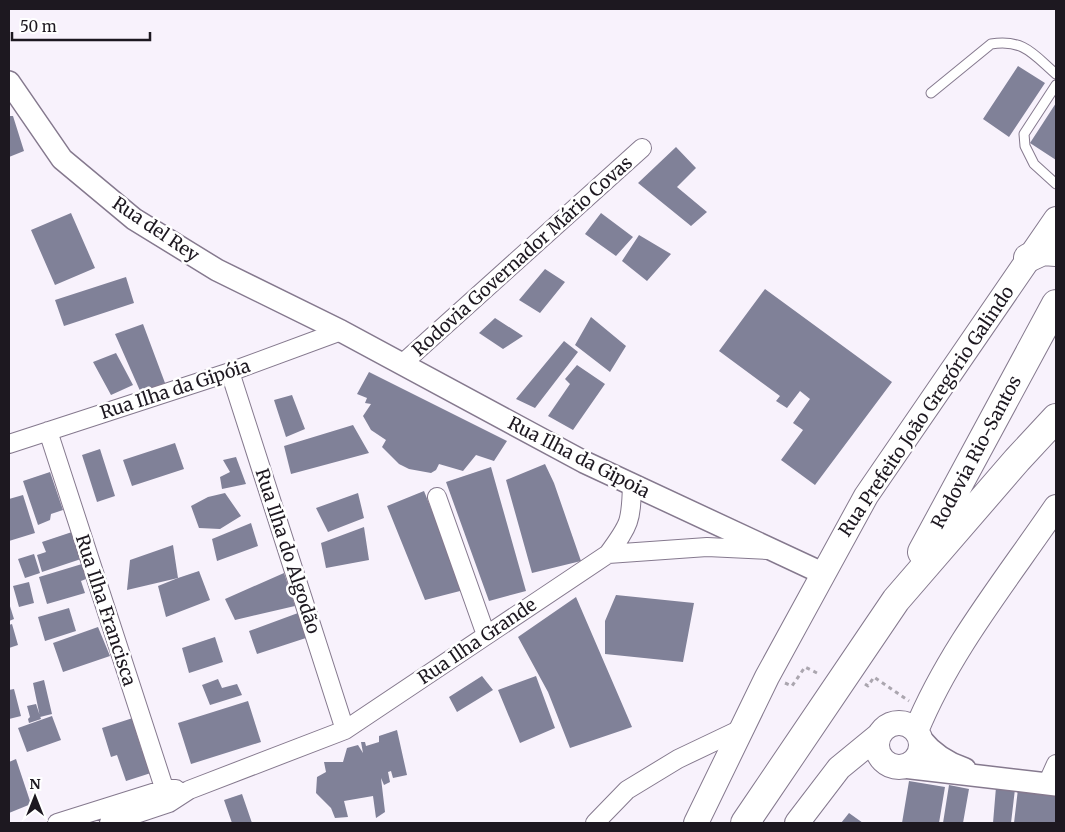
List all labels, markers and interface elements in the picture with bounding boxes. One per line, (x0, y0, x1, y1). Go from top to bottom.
scale bar (12, 10, 150, 42)
text: 50 m (20, 17, 57, 36)
street label: Rodovia Governador Mário Covas (407, 151, 637, 361)
street label: Rua del Rey (108, 192, 204, 267)
street label: Rua Prefeito João Gregório Galindo (833, 281, 1019, 541)
street label: Rua Ilha da Gipóia (97, 354, 253, 424)
street label: Rodovia Rio-Santos (926, 371, 1026, 532)
street label: Rua Ilha da Gipoia (504, 411, 654, 503)
street label: Rua Ilha do Algodão (250, 465, 326, 637)
street label: Rua Ilha Francisca (71, 531, 141, 689)
street label: Rua Ilha Grande (413, 593, 541, 689)
north arrow (10, 772, 60, 822)
text: N (29, 775, 41, 793)

